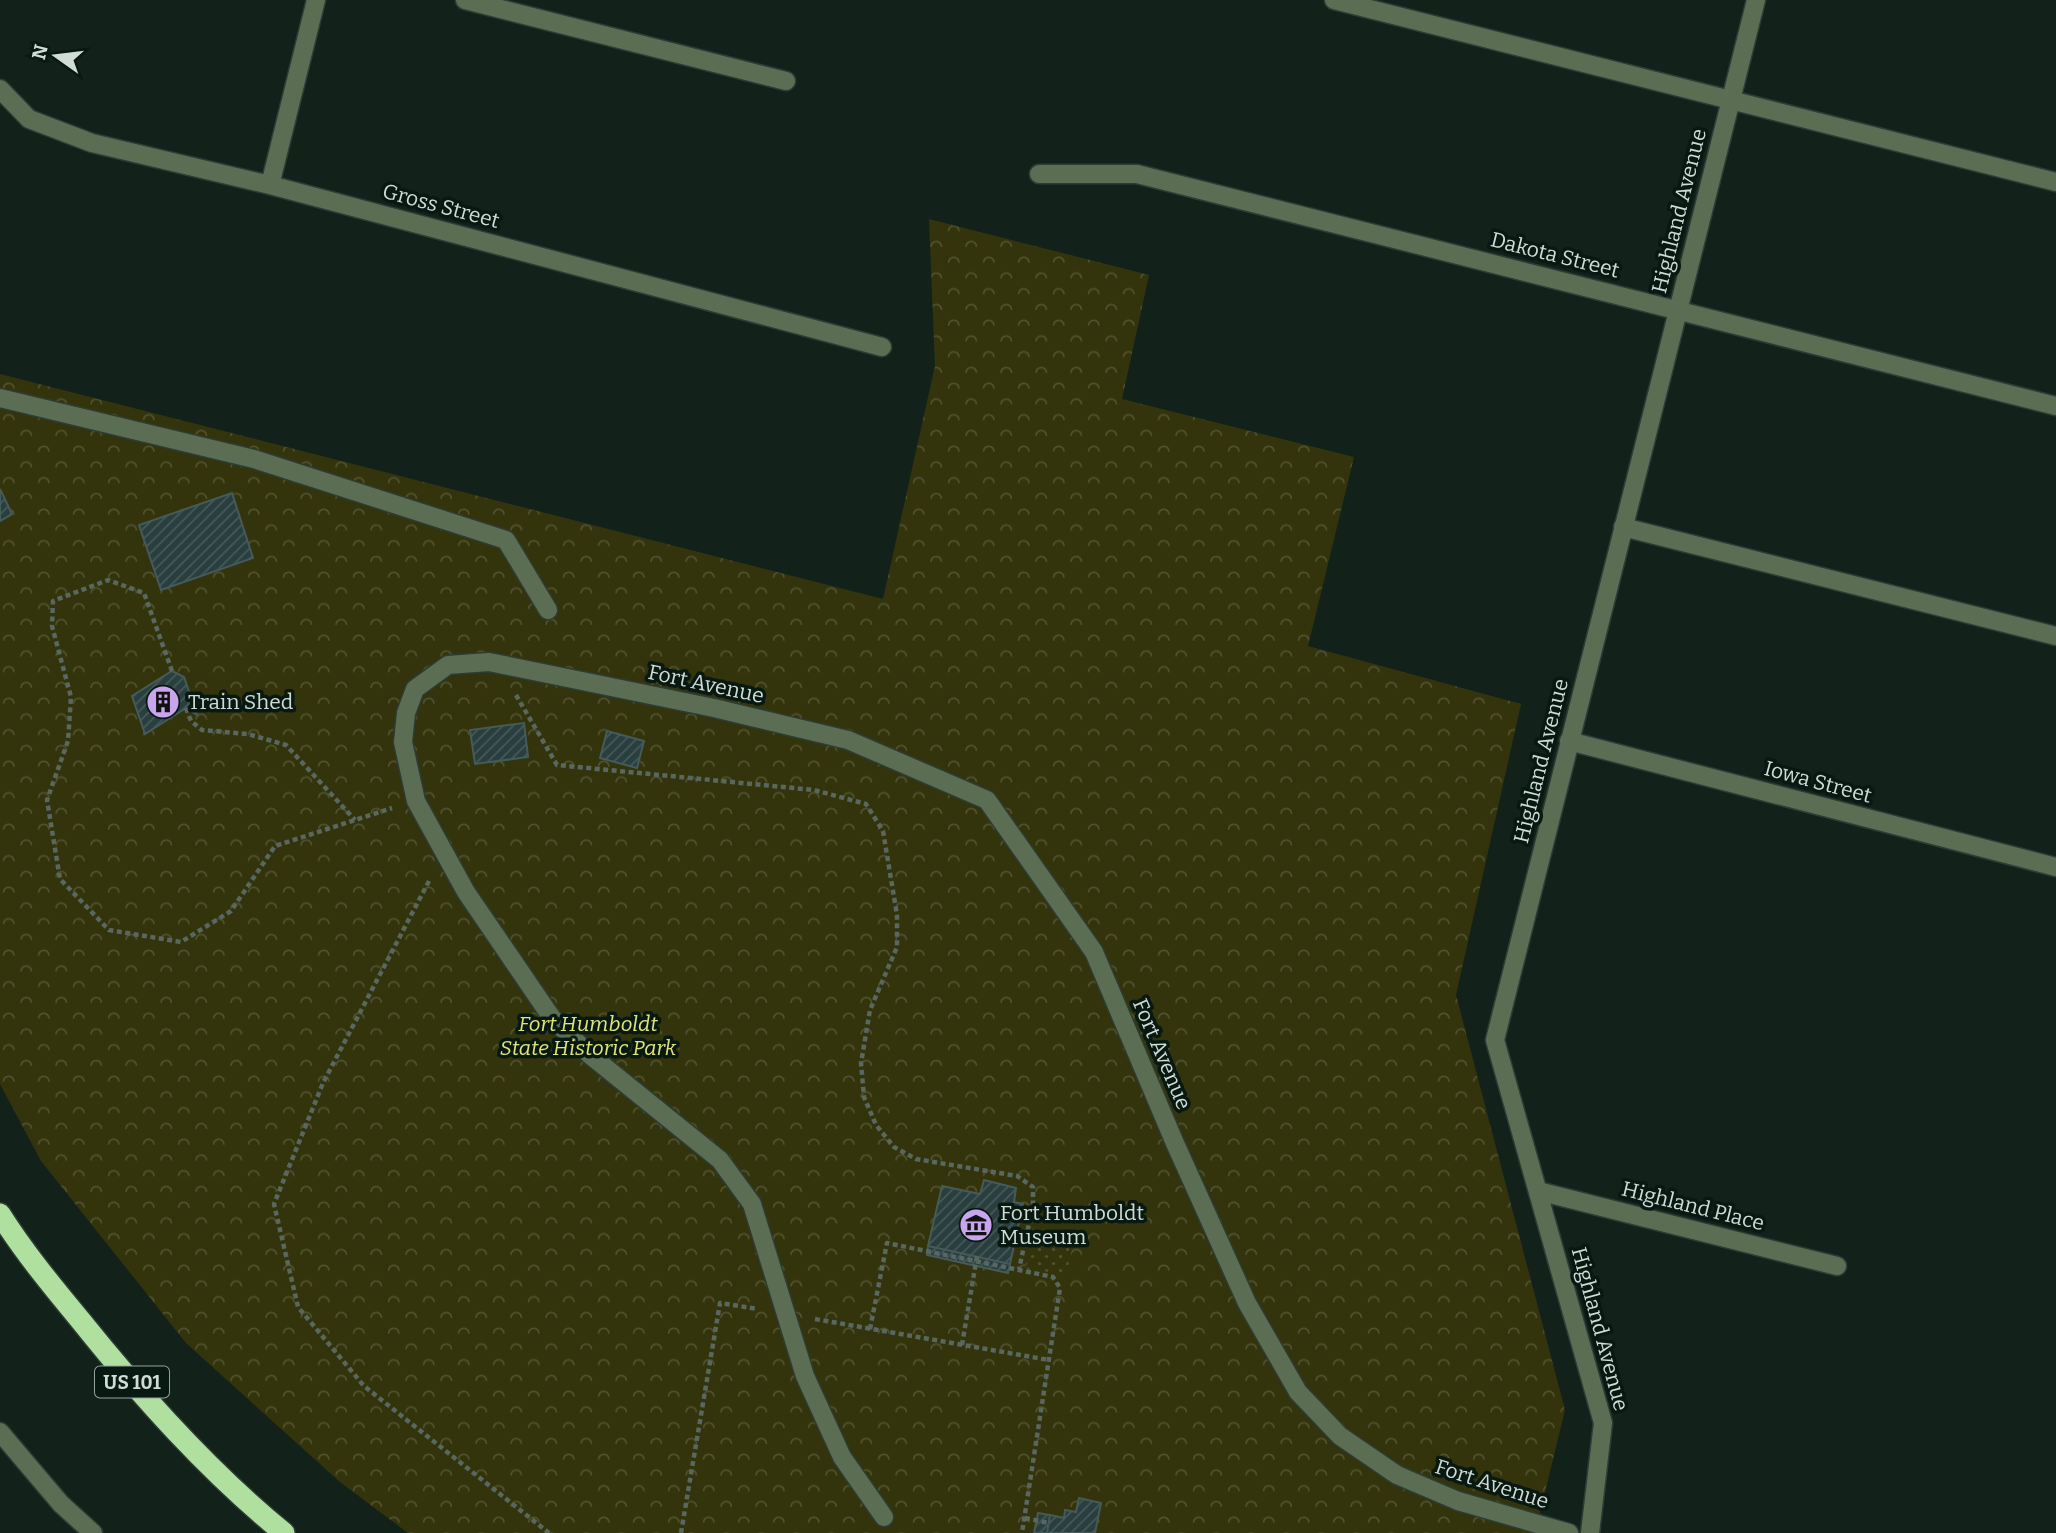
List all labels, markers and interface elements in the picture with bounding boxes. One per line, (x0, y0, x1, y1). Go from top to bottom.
north arrow (21, 21, 91, 91)
text: N (27, 42, 53, 62)
street label: Highland Avenue (1646, 126, 1712, 296)
street label: Gross Street (380, 178, 503, 234)
street label: Dakota Street (1488, 226, 1622, 284)
street label: Fort Avenue (646, 659, 766, 709)
street label: Highland Avenue (1508, 676, 1574, 846)
building icon: Train Shed (144, 683, 182, 721)
place label: Train Shed (188, 689, 293, 715)
street label: Iowa Street (1761, 755, 1875, 809)
street label: Fort Avenue (1127, 995, 1197, 1113)
park label: Fort Humboldt State Historic Park (500, 1011, 677, 1061)
street label: Highland Place (1619, 1176, 1767, 1236)
place label: Fort Humboldt Museum (1000, 1200, 1144, 1250)
museum icon: Fort Humboldt Museum (957, 1206, 995, 1244)
street label: Highland Avenue (1566, 1244, 1634, 1414)
road number: US 101 (95, 1366, 169, 1398)
street label: Fort Avenue (1432, 1453, 1552, 1515)

